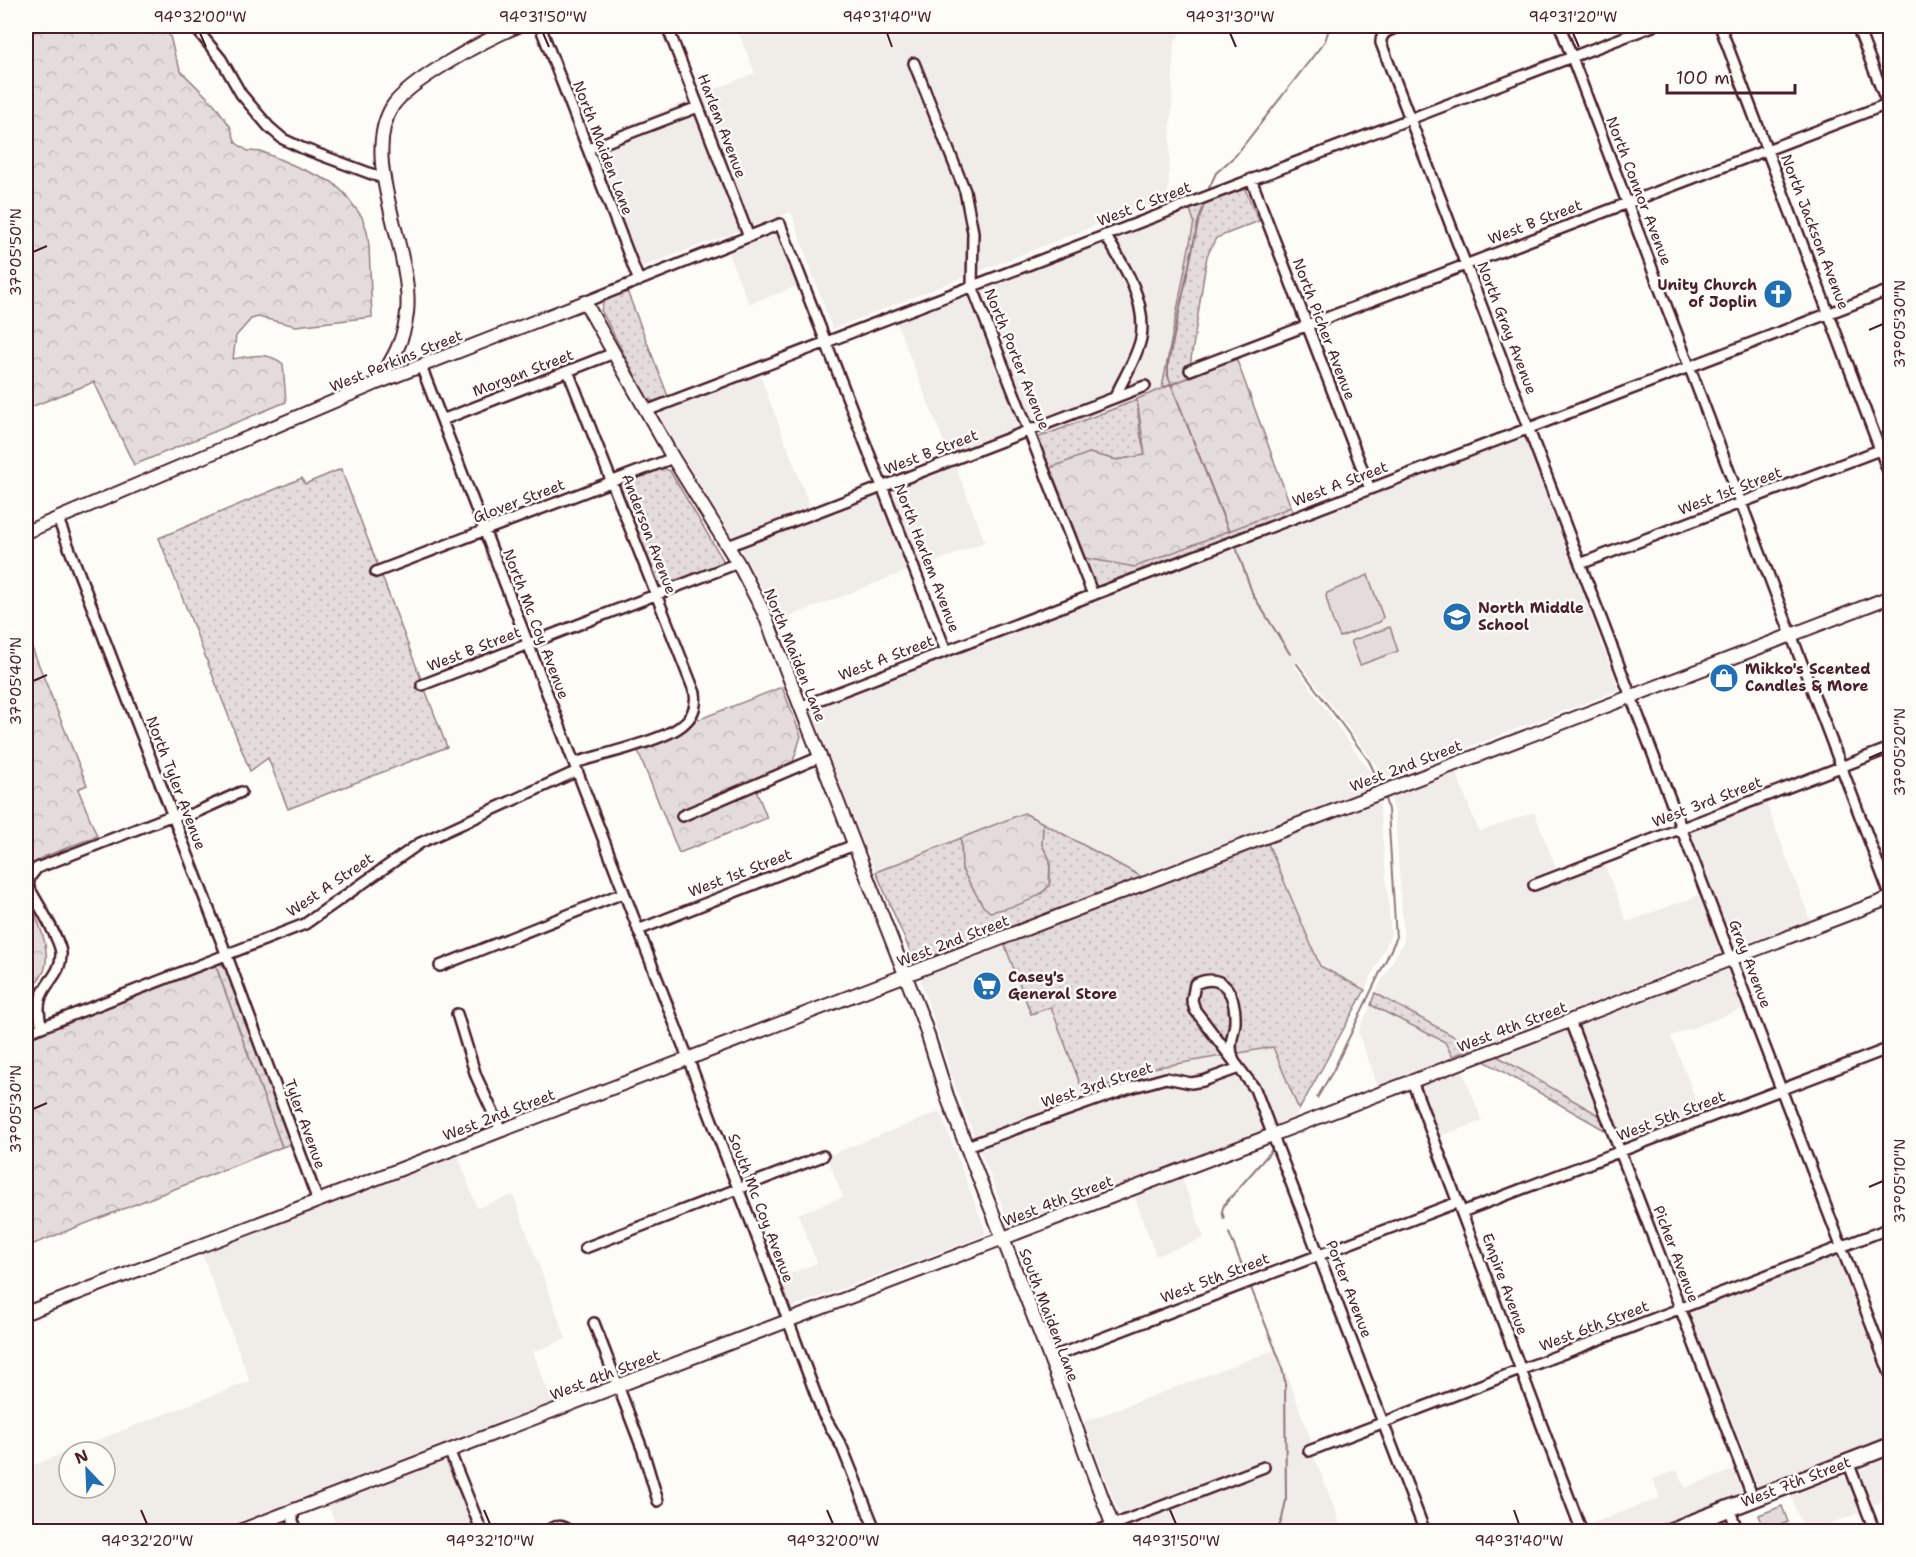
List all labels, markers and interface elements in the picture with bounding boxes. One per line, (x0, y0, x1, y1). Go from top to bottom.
text: 94°32'00"W (153, 7, 247, 27)
text: 94°31'50"W (499, 7, 587, 27)
text: 94°31'40"W (842, 7, 932, 27)
text: 94°31'30"W (1185, 7, 1275, 27)
text: 94°31'20"W (1529, 7, 1617, 27)
scale bar (1667, 57, 1794, 95)
text: 100 m (1676, 66, 1730, 90)
street label: Harlem Avenue (693, 71, 751, 181)
street label: North Maiden Lane (568, 78, 638, 218)
street label: North Connor Avenue (1601, 114, 1677, 268)
street label: North Jackson Avenue (1776, 151, 1854, 313)
street label: West C Street (1094, 177, 1194, 231)
street label: West B Street (1485, 195, 1585, 249)
text: 37°05'50"N (6, 208, 26, 296)
street label: North Picher Avenue (1288, 255, 1360, 403)
street label: North Gray Avenue (1472, 259, 1542, 397)
place label: Unity Church of Joplin (1657, 275, 1757, 312)
church icon: Unity Church of Joplin (1762, 278, 1794, 310)
text: 37°05'30"N (1890, 280, 1910, 368)
street label: North Porter Avenue (979, 285, 1055, 433)
street label: West Perkins Street (327, 325, 465, 397)
street label: Morgan Street (470, 345, 576, 401)
street label: West B Street (881, 425, 981, 479)
street label: West A Street (1289, 457, 1391, 511)
street label: West 1st Street (1675, 462, 1785, 520)
street label: Anderson Avenue (617, 471, 681, 597)
street label: Glover Street (470, 474, 568, 528)
street label: North Harlem Avenue (889, 481, 965, 635)
street label: North Mc Coy Avenue (498, 546, 574, 702)
street label: North Maiden Lane (759, 585, 831, 725)
place label: North Middle School (1478, 598, 1584, 635)
school or university icon: North Middle School (1441, 601, 1473, 633)
street label: West B Street (424, 622, 524, 676)
street label: West A Street (835, 631, 937, 685)
text: 37°05'40"N (6, 637, 26, 725)
place label: Mikko's Scented Candles & More (1745, 659, 1871, 696)
shop icon: Mikko's Scented Candles & More (1708, 662, 1740, 694)
text: 37°05'20"N (1890, 708, 1910, 796)
street label: North Tyler Avenue (141, 713, 211, 853)
street label: West 2nd Street (1347, 735, 1465, 797)
street label: West 3rd Street (1649, 772, 1765, 832)
street label: West 1st Street (685, 844, 795, 902)
street label: West A Street (283, 848, 377, 922)
street label: West 2nd Street (894, 910, 1012, 972)
street label: Gray Avenue (1724, 917, 1776, 1011)
place label: Casey's General Store (1008, 967, 1117, 1004)
supermarket icon: Casey's General Store (971, 970, 1003, 1002)
street label: West 4th Street (1454, 997, 1570, 1057)
street label: West 3rd Street (1039, 1058, 1155, 1112)
text: 37°05'30"N (6, 1065, 26, 1153)
street label: Tyler Avenue (280, 1076, 330, 1172)
street label: West 2nd Street (440, 1084, 558, 1146)
street label: West 5th Street (1614, 1086, 1728, 1146)
street label: South Mc Coy Avenue (723, 1131, 799, 1285)
text: 37°05'10"N (1890, 1139, 1910, 1223)
street label: West 4th Street (1000, 1171, 1116, 1231)
street label: Picher Avenue (1648, 1203, 1704, 1305)
street label: Empire Avenue (1477, 1230, 1533, 1338)
street label: Porter Avenue (1321, 1237, 1377, 1341)
street label: South Maiden Lane (1014, 1245, 1084, 1385)
street label: West 5th Street (1158, 1248, 1272, 1308)
street label: West 6th Street (1536, 1296, 1652, 1356)
street label: West 4th Street (547, 1345, 663, 1405)
north arrow (57, 1440, 117, 1500)
text: N (71, 1445, 91, 1469)
street label: West 7th Street (1738, 1452, 1854, 1512)
text: 94°32'20"W (101, 1531, 193, 1551)
text: 94°32'10"W (446, 1531, 534, 1551)
text: 94°32'00"W (786, 1531, 880, 1551)
text: 94°31'50"W (1132, 1531, 1220, 1551)
text: 94°31'40"W (1474, 1531, 1564, 1551)

